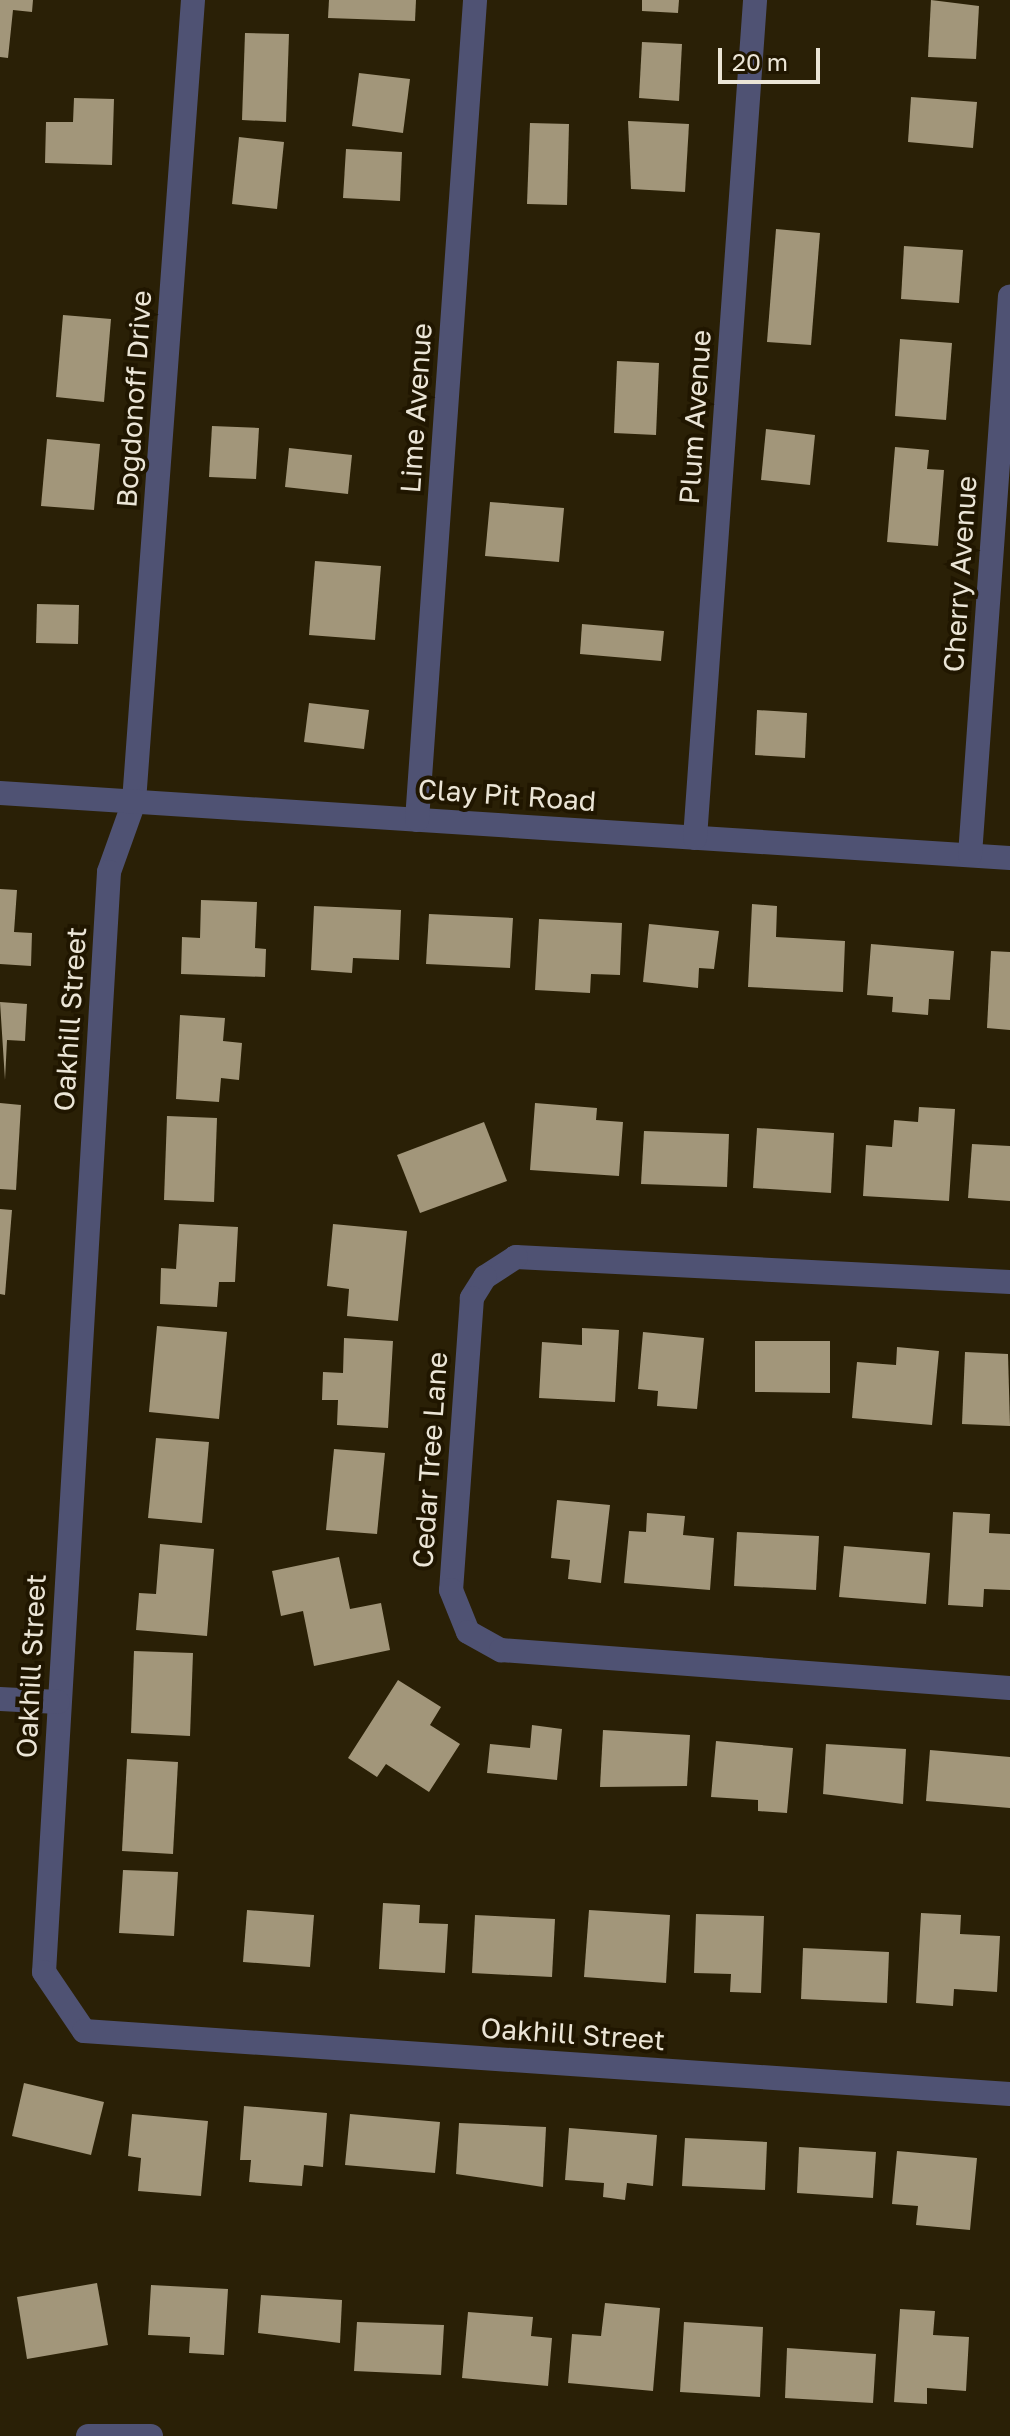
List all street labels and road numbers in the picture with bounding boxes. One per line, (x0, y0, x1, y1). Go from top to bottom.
street label: Bogdonoff Drive (110, 289, 158, 509)
street label: Lime Avenue (393, 322, 439, 494)
street label: Plum Avenue (672, 329, 718, 505)
street label: Cherry Avenue (936, 475, 984, 673)
street label: Clay Pit Road (417, 772, 597, 818)
street label: Oakhill Street (47, 926, 93, 1112)
street label: Cedar Tree Lane (406, 1351, 454, 1569)
street label: Oakhill Street (9, 1573, 53, 1759)
street label: Oakhill Street (480, 2011, 666, 2057)

